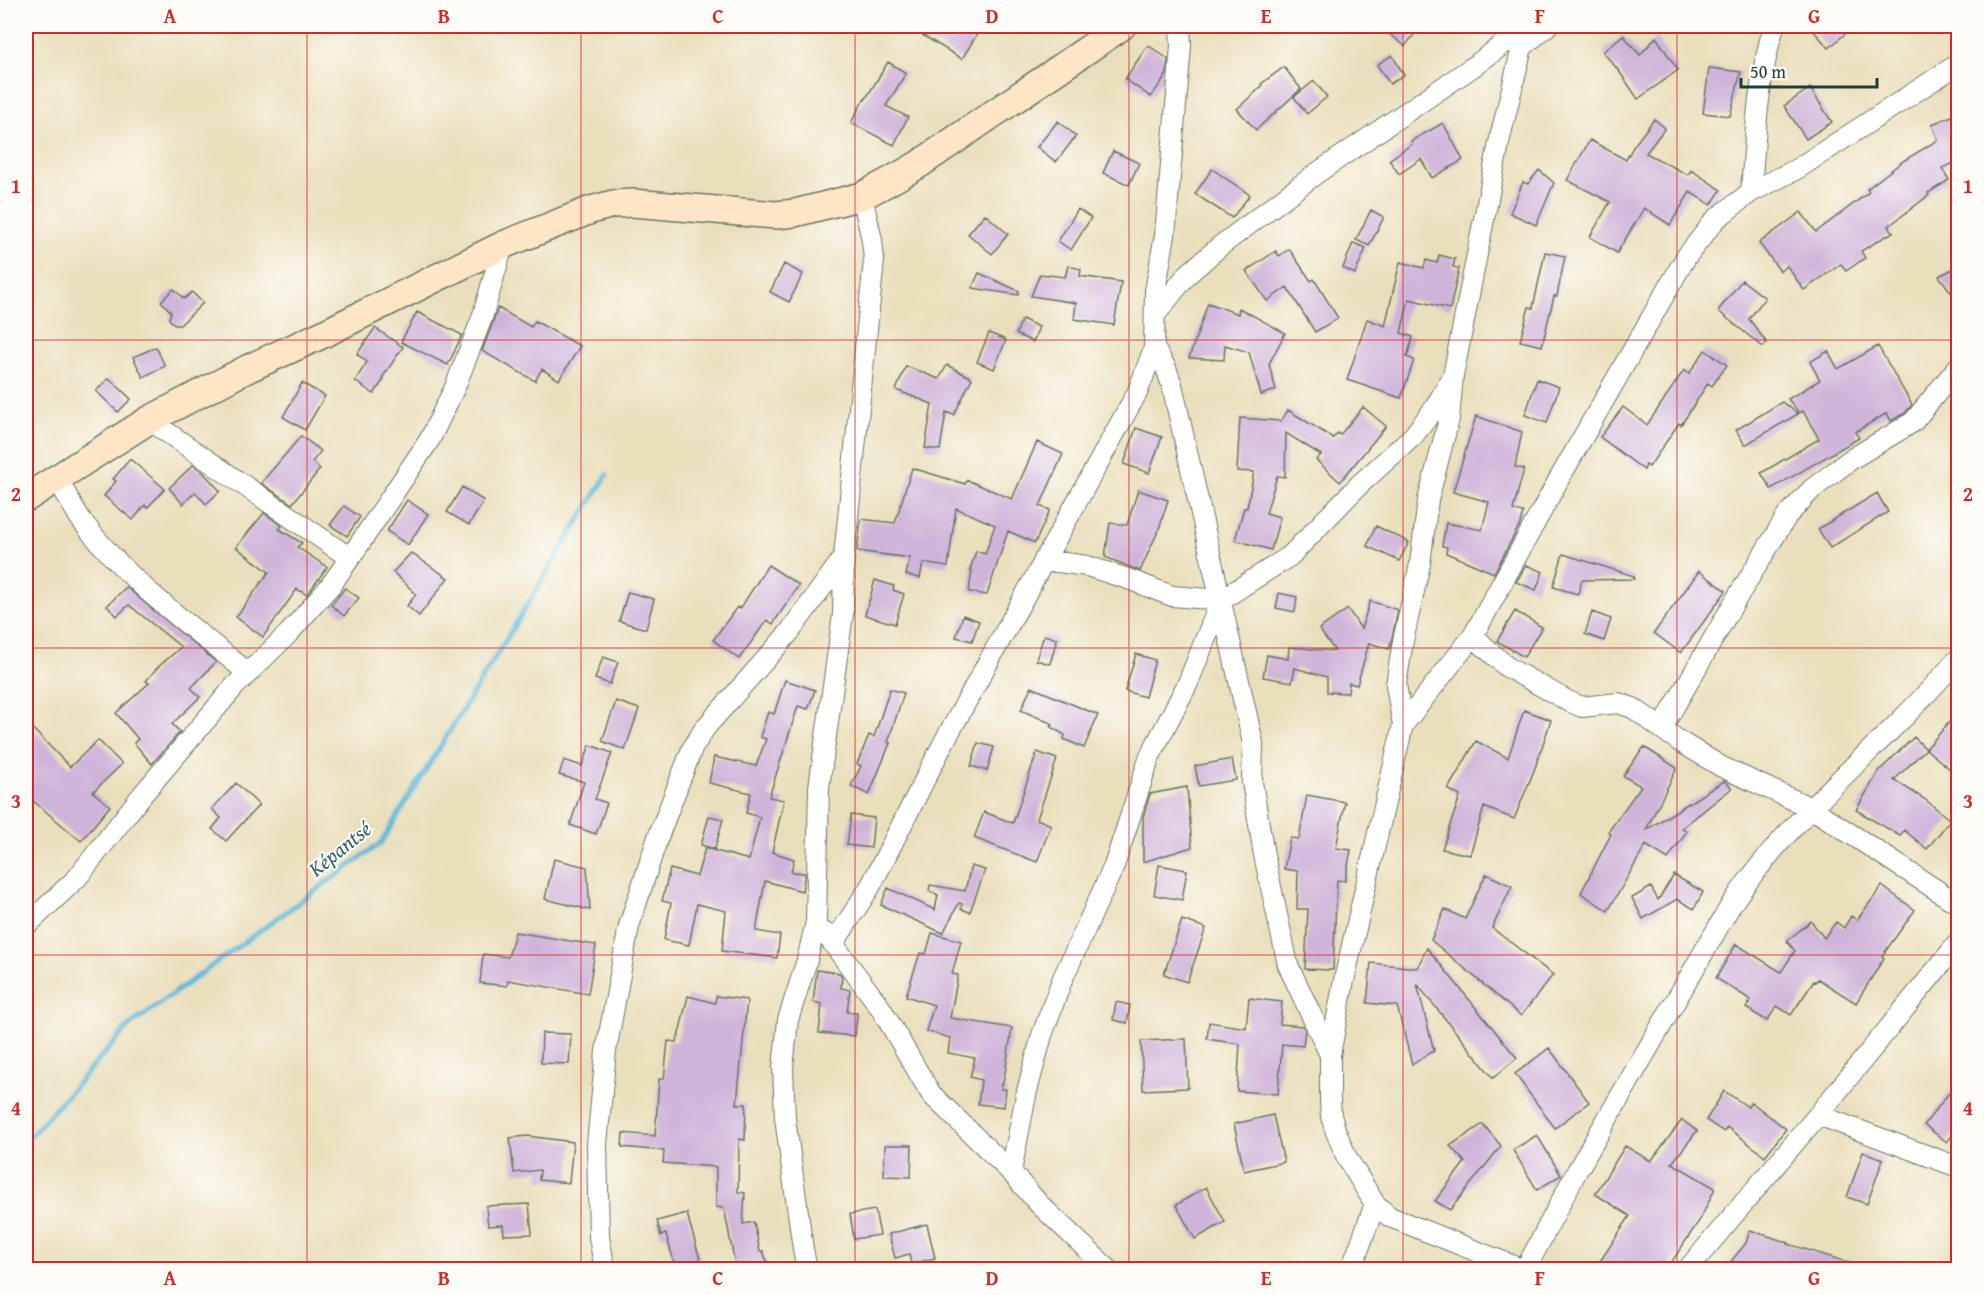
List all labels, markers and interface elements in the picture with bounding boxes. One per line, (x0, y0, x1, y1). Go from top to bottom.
text: A (164, 1, 177, 30)
text: B (438, 1, 450, 30)
text: C (712, 1, 724, 30)
text: D (985, 1, 999, 30)
text: E (1261, 1, 1272, 30)
text: F (1535, 1, 1545, 30)
text: G (1808, 1, 1820, 30)
scale bar (1741, 51, 1878, 89)
text: 50 m (1750, 58, 1786, 85)
text: 1 (11, 171, 21, 200)
text: 1 (1963, 171, 1973, 200)
text: 2 (11, 479, 21, 508)
text: 2 (1963, 479, 1973, 508)
text: 3 (11, 786, 21, 815)
text: 3 (1963, 786, 1973, 815)
water label: Képantsé (301, 813, 378, 884)
text: 4 (11, 1093, 21, 1122)
text: 4 (1963, 1093, 1973, 1122)
text: A (164, 1263, 177, 1292)
text: B (438, 1263, 450, 1292)
text: C (712, 1263, 724, 1292)
text: D (985, 1263, 999, 1292)
text: E (1261, 1263, 1272, 1292)
text: F (1535, 1263, 1545, 1292)
text: G (1808, 1263, 1820, 1292)

